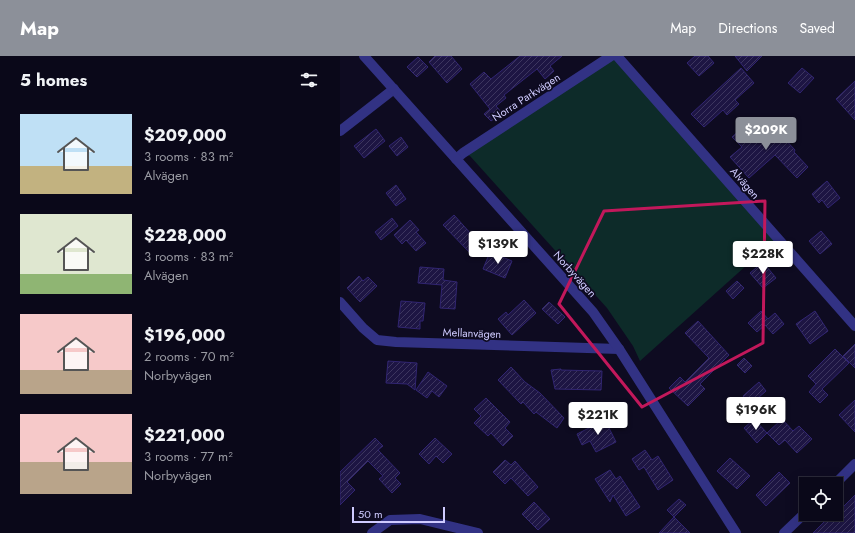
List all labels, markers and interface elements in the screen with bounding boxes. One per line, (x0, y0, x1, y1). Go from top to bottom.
text: Map (20, 15, 59, 42)
text: Map (670, 18, 696, 38)
text: Directions (718, 18, 778, 38)
text: Saved (800, 18, 835, 38)
text: 5 homes (20, 68, 87, 92)
icon: filters (298, 69, 320, 91)
street label: Norra Parkvägen (489, 69, 563, 125)
pin: $209K (738, 117, 794, 151)
text: $209K (744, 120, 788, 139)
text: $209,000 (144, 123, 226, 147)
icon: home (52, 130, 100, 178)
text: 3 rooms · 83 m² (144, 147, 233, 166)
street label: Alvägen (727, 164, 763, 202)
text: Alvägen (144, 166, 189, 185)
text: $228,000 (144, 223, 227, 247)
icon: home (52, 230, 100, 278)
pin: $139K (470, 231, 526, 265)
text: $139K (478, 234, 518, 253)
pin: $228K (735, 241, 791, 275)
text: $228K (742, 244, 784, 263)
text: 3 rooms · 83 m² (144, 247, 233, 266)
street label: Norbyvägen (550, 247, 600, 301)
text: Alvägen (144, 266, 189, 285)
text: $196,000 (144, 323, 225, 347)
street label: Mellanvägen (442, 324, 502, 342)
icon: home (52, 330, 100, 378)
text: 2 rooms · 70 m² (144, 347, 234, 366)
text: Norbyvägen (144, 366, 212, 385)
pin: $196K (728, 397, 784, 431)
text: $196K (735, 400, 777, 419)
pin: $221K (570, 402, 626, 436)
text: $221K (578, 405, 618, 424)
text: $221,000 (144, 423, 225, 447)
icon: home (52, 430, 100, 478)
text: 3 rooms · 77 m² (144, 447, 233, 466)
text: Norbyvägen (144, 466, 212, 485)
map controls (799, 477, 843, 521)
button: locate (799, 477, 843, 521)
scale bar (352, 505, 445, 524)
text: 50 m (358, 506, 383, 522)

